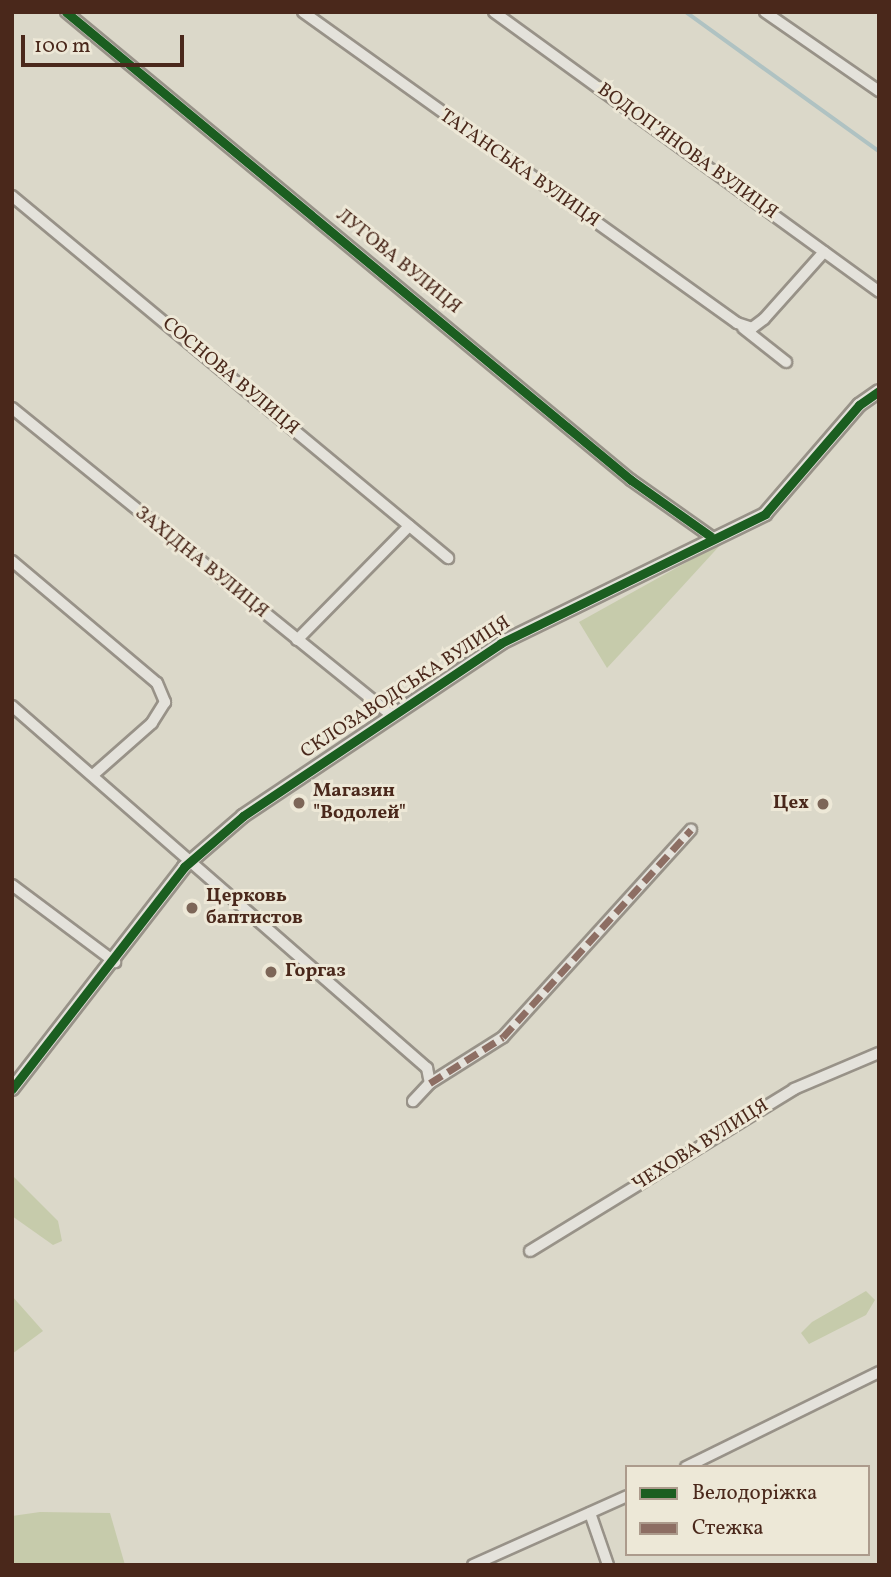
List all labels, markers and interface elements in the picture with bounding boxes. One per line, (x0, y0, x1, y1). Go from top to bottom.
scale bar (24, 21, 187, 65)
text: 100 m (34, 32, 91, 61)
street label: ВОДОП’ЯНОВА ВУЛИЦЯ (593, 79, 781, 225)
street label: ТАГАНСЬКА ВУЛИЦЯ (434, 105, 604, 233)
street label: ЛУГОВА ВУЛИЦЯ (331, 205, 465, 319)
street label: СОСНОВА ВУЛИЦЯ (157, 313, 303, 441)
street label: ЗАХІДНА ВУЛИЦЯ (130, 502, 272, 624)
street label: СКЛОЗАВОДСЬКА ВУЛИЦЯ (297, 612, 515, 764)
place label: Магазин "Водолей" (313, 781, 406, 825)
place label: Цех (773, 793, 809, 815)
marker: Магазин "Водолей" (291, 795, 307, 811)
marker: Цех (815, 796, 831, 812)
place label: Церковь баптистов (206, 886, 303, 930)
marker: Церковь баптистов (184, 900, 200, 916)
place label: Горгаз (285, 961, 346, 983)
marker: Горгаз (263, 964, 279, 980)
street label: ЧЕХОВА ВУЛИЦЯ (629, 1095, 773, 1197)
legend (625, 1465, 870, 1556)
text: Велодоріжка (692, 1479, 817, 1508)
text: Стежка (692, 1514, 764, 1543)

